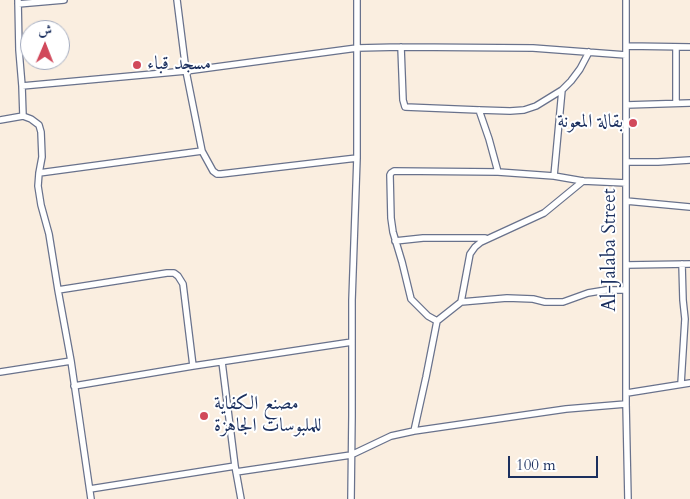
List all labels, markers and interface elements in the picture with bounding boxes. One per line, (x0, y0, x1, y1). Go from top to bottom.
north arrow (20, 20, 70, 70)
text: ش (38, 21, 52, 40)
place label: مسجد قباء (147, 54, 211, 76)
marker: مسجد قباء (131, 59, 143, 71)
place label: بقالة المعونة (557, 112, 623, 134)
marker: بقالة المعونة (627, 117, 639, 129)
street label: Al-Jalaba Street (600, 188, 622, 312)
place label: مصنع الكفاية للملبوسات الجاهزة (214, 394, 321, 438)
marker: مصنع الكفاية للملبوسات الجاهزة (198, 410, 210, 422)
scale bar (510, 446, 600, 478)
text: 100 m (516, 455, 556, 475)

